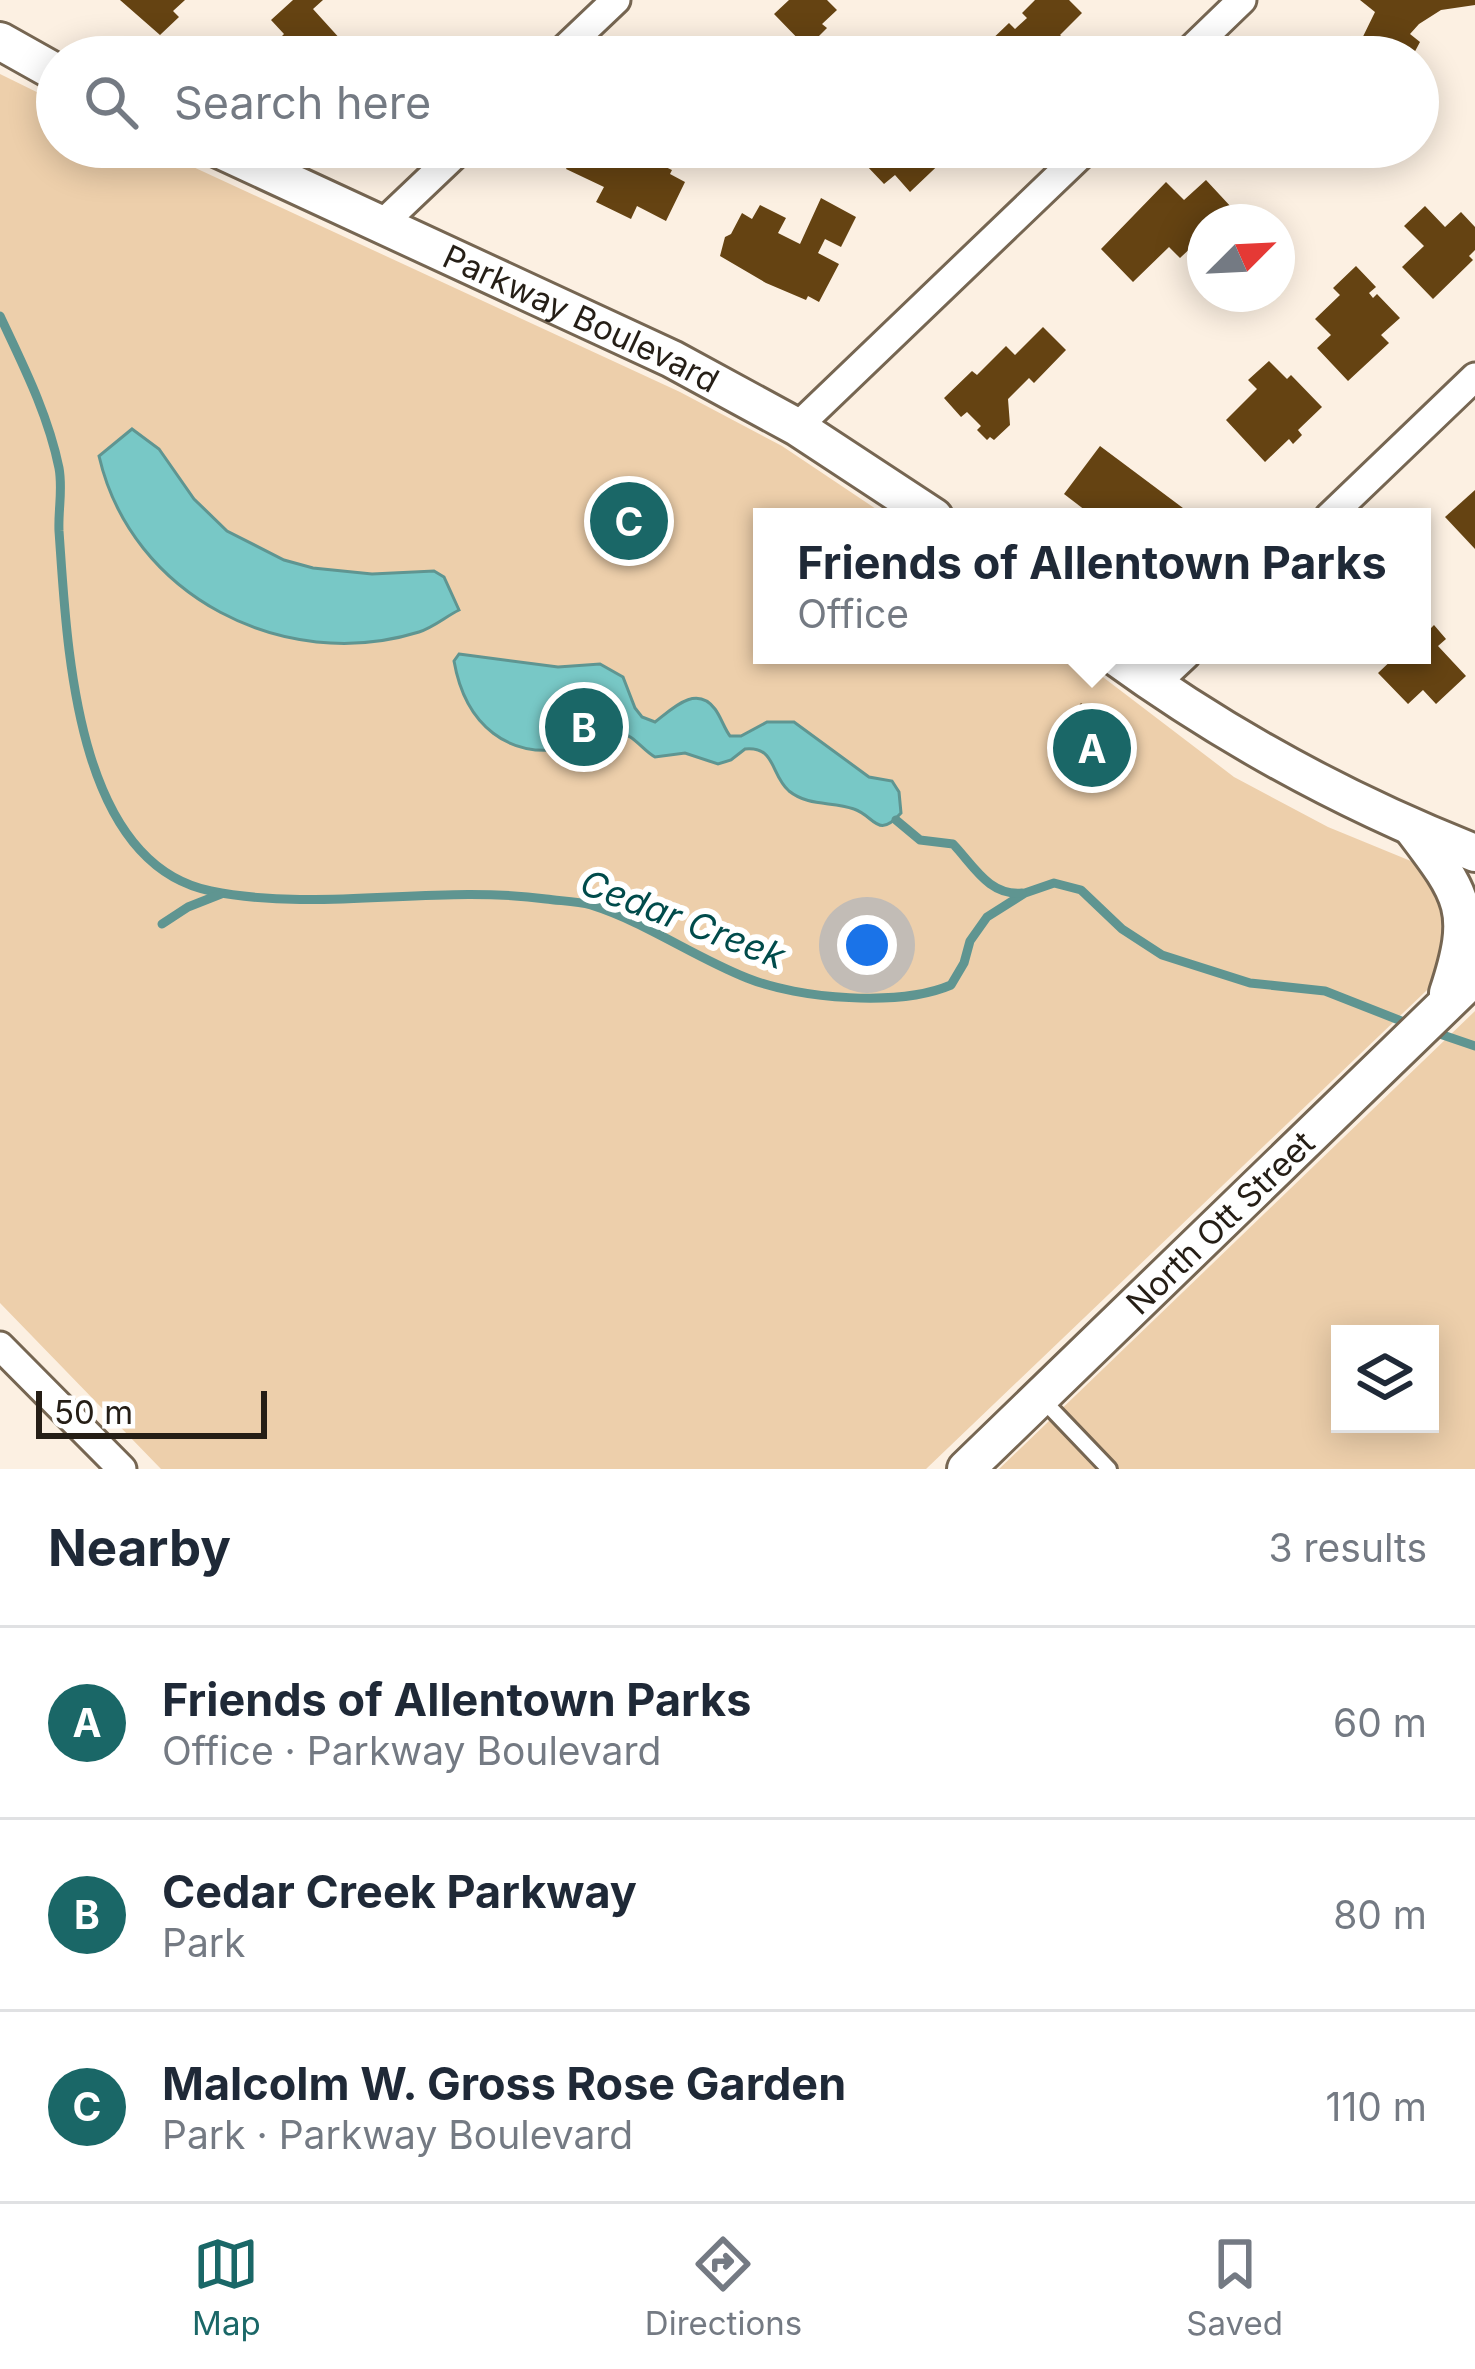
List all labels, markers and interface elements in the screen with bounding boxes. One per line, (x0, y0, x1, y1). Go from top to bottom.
search box (36, 36, 1439, 168)
icon: search (78, 69, 144, 135)
text: Search here (174, 75, 431, 130)
north arrow (1187, 204, 1295, 312)
street label: Parkway Boulevard (437, 236, 726, 401)
pin: C (590, 476, 668, 566)
popup (753, 508, 1431, 664)
text: Friends of Allentown Parks (797, 535, 1387, 590)
text: Office (797, 590, 909, 637)
pin: B (545, 682, 623, 772)
pin: A (1053, 703, 1131, 793)
water label: Cedar Creek (575, 860, 793, 979)
your location (837, 915, 897, 975)
street label: North Ott Street (1118, 1123, 1323, 1323)
map controls (1331, 1325, 1439, 1433)
button: layers (1331, 1325, 1439, 1433)
scale bar (36, 1385, 267, 1438)
text: 50 m (54, 1392, 133, 1432)
text: Nearby (48, 1517, 231, 1578)
text: 3 results (1269, 1524, 1427, 1571)
text: Friends of Allentown Parks (162, 1672, 751, 1727)
text: A (72, 1699, 102, 1746)
text: 60 m (1333, 1699, 1427, 1746)
text: Office · Parkway Boulevard (162, 1727, 661, 1774)
text: Cedar Creek Parkway (162, 1864, 637, 1919)
text: B (74, 1891, 100, 1938)
text: 80 m (1333, 1891, 1427, 1938)
text: Park (162, 1919, 246, 1966)
text: Malcolm W. Gross Rose Garden (162, 2056, 846, 2111)
text: C (73, 2083, 101, 2130)
text: 110 m (1326, 2083, 1427, 2130)
text: Park · Parkway Boulevard (162, 2111, 633, 2158)
tab: Map (192, 2231, 261, 2343)
tab: Directions (645, 2231, 802, 2343)
tab: Saved (1186, 2231, 1283, 2343)

